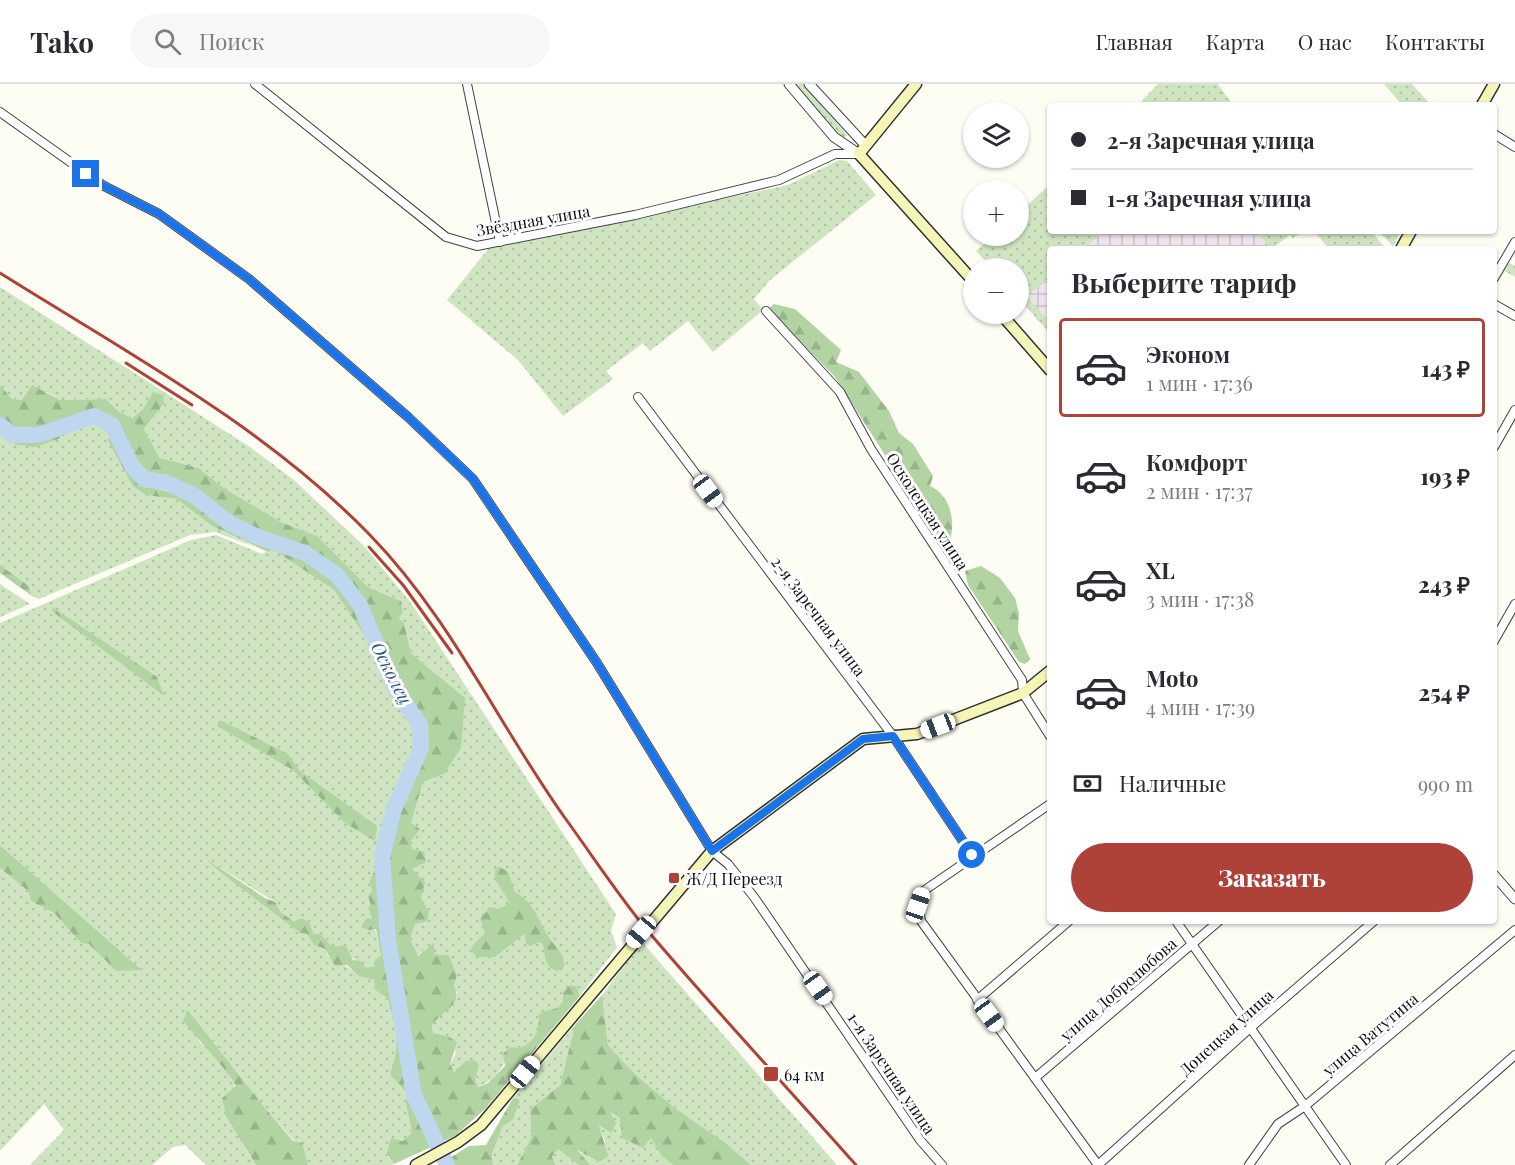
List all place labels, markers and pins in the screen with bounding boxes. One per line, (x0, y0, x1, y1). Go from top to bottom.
place label: Ж/Д Переезд (686, 868, 783, 889)
marker: Ж/Д Переезд (667, 871, 681, 885)
place label: 64 км (784, 1064, 825, 1085)
marker: 64 км (762, 1065, 780, 1083)

